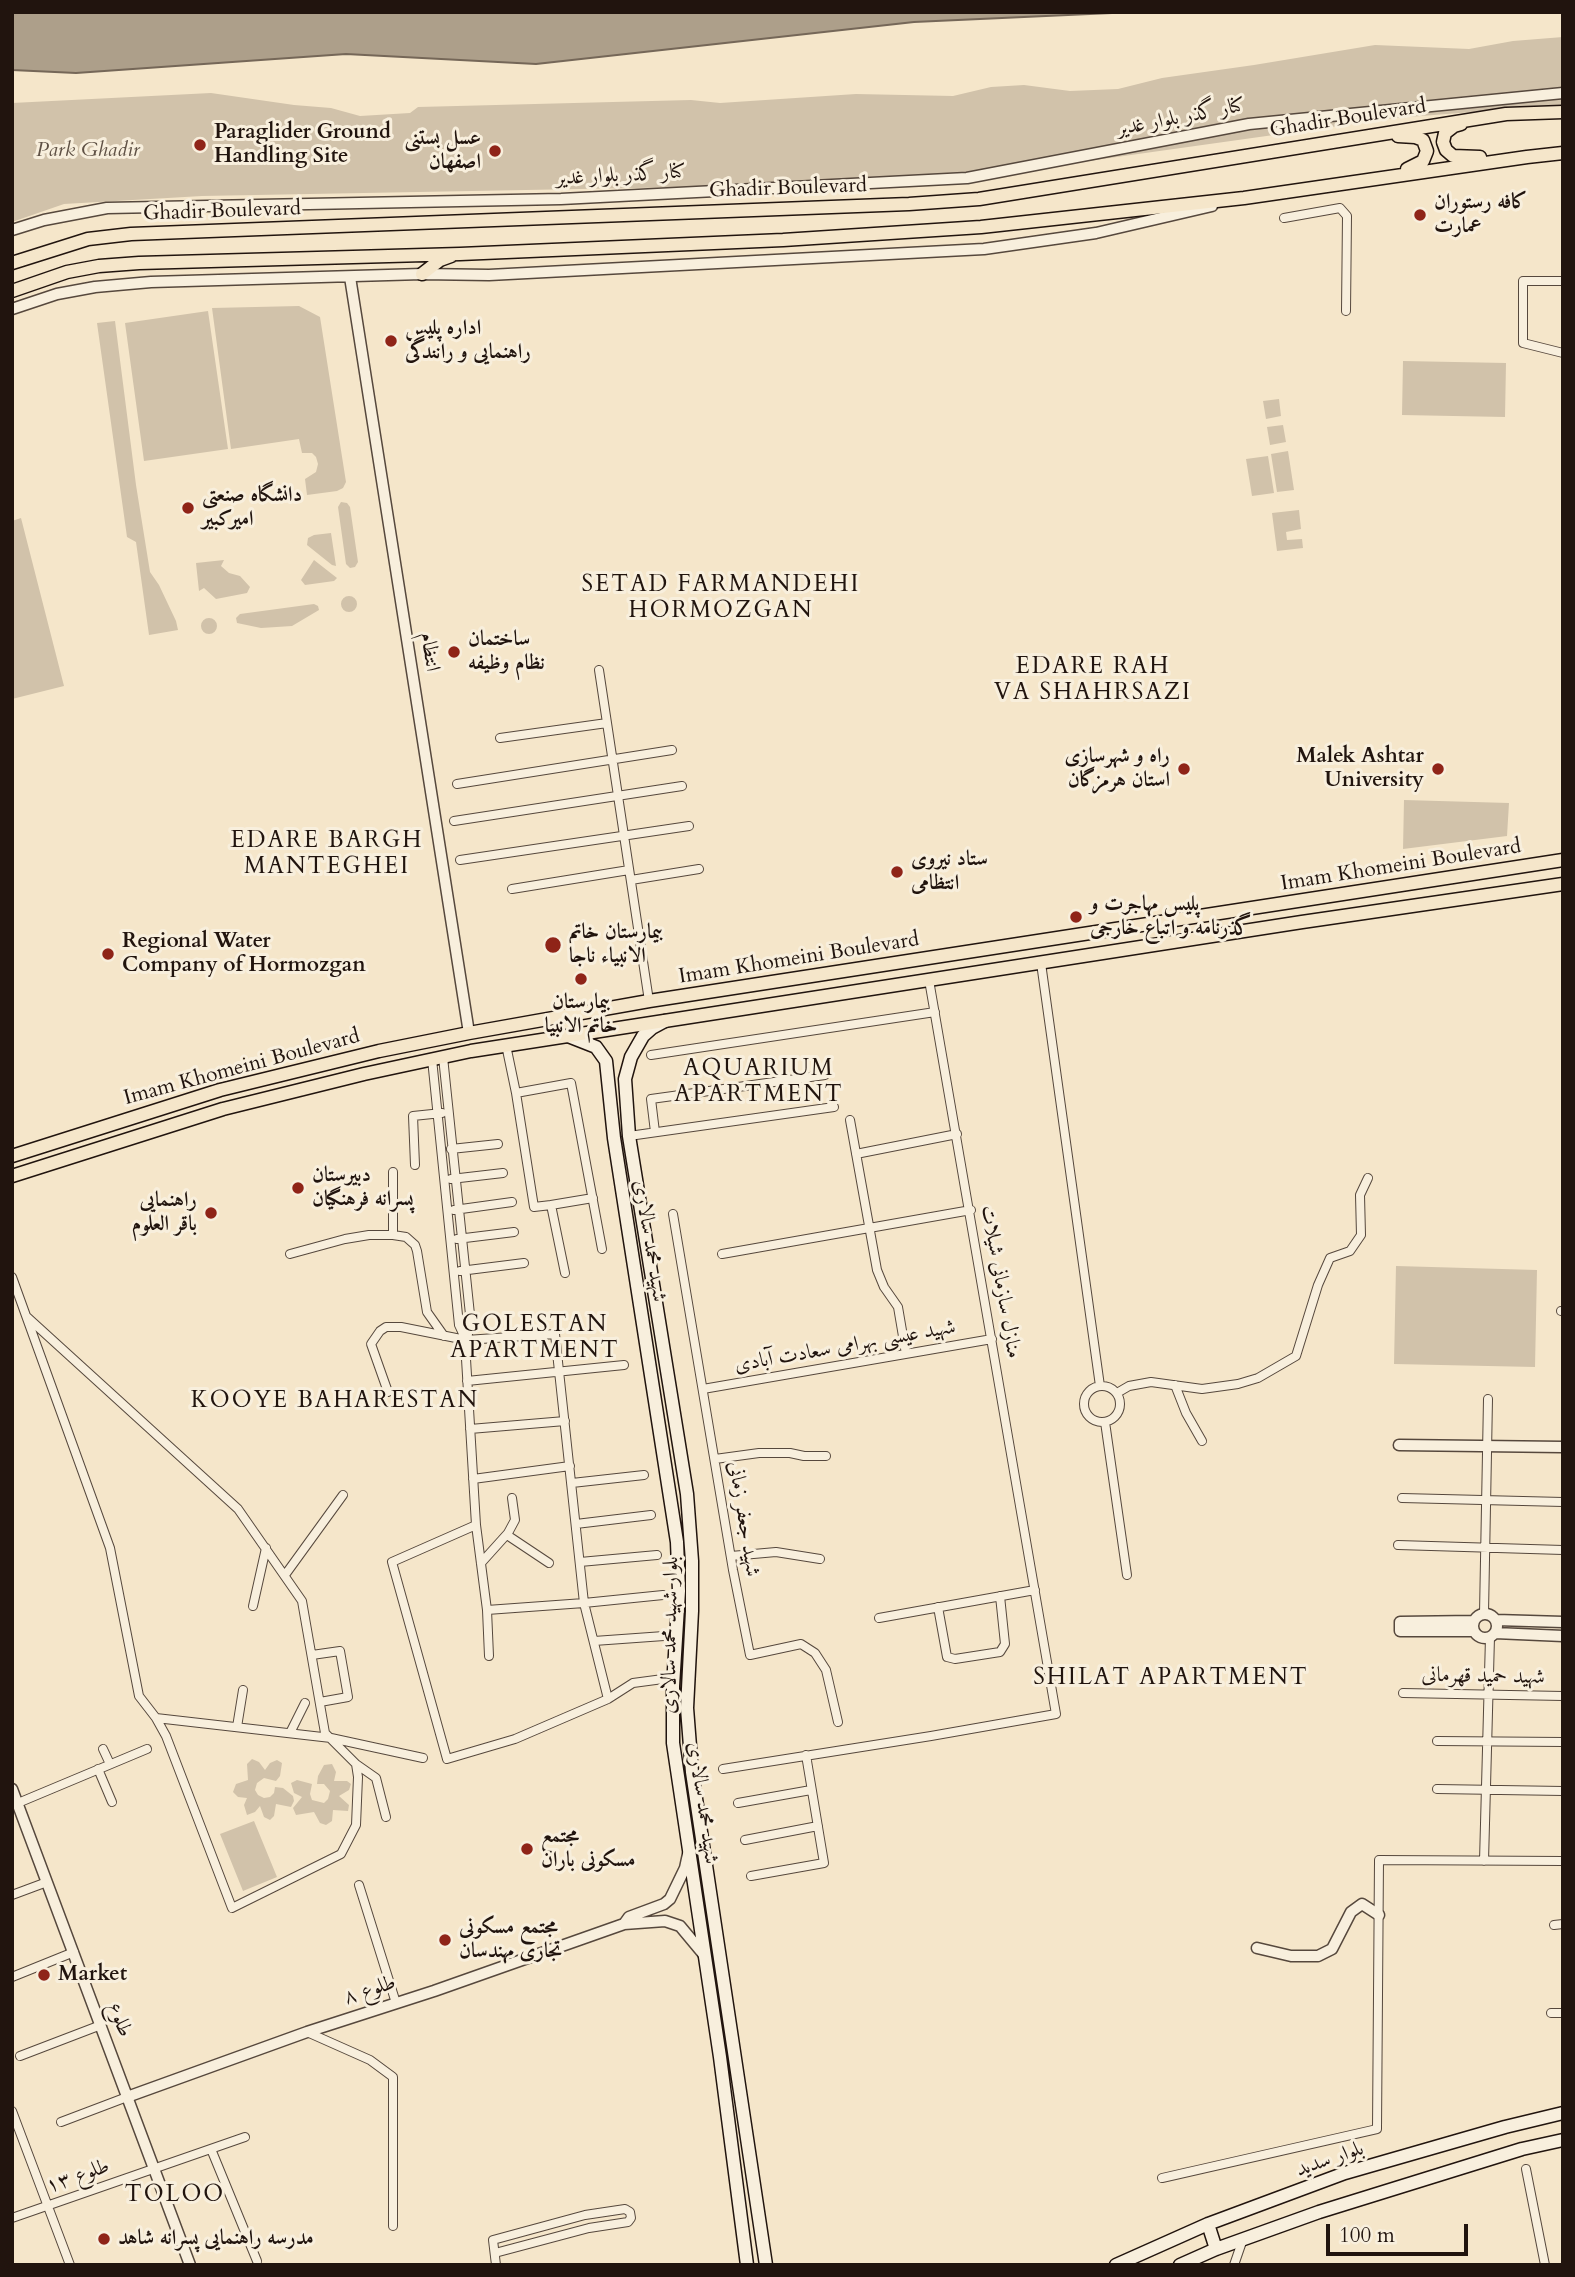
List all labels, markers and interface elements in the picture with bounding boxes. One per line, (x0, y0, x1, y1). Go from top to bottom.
street label: کنار گذر بلوار غدیر (1115, 93, 1247, 143)
street label: Ghadir Boulevard (1268, 94, 1428, 144)
place label: Paraglider Ground Handling Site (214, 120, 391, 170)
place label: عسل بستنی اصفهان (405, 126, 481, 176)
marker: Paraglider Ground Handling Site (192, 137, 208, 153)
park label: Park Ghadir (36, 138, 140, 164)
marker: عسل بستنی اصفهان (487, 143, 503, 159)
street label: کنار گذر بلوار غدیر (555, 160, 687, 192)
street label: Ghadir Boulevard (709, 174, 867, 204)
place label: کافه رستوران عمارت (1434, 190, 1528, 240)
street label: Ghadir Boulevard (143, 197, 301, 227)
marker: کافه رستوران عمارت (1412, 207, 1428, 223)
place label: اداره پلیس راهنمایی و رانندگی (405, 316, 531, 366)
marker: اداره پلیس راهنمایی و رانندگی (383, 333, 399, 349)
place label: دانشگاه صنعتی امیرکبیر (202, 483, 302, 533)
marker: دانشگاه صنعتی امیرکبیر (180, 500, 196, 516)
district label: SETAD FARMANDEHI HORMOZGAN (584, 572, 858, 626)
place label: ساختمان نظام وظیفه (468, 627, 545, 677)
street label: انتظام (413, 630, 445, 674)
marker: ساختمان نظام وظیفه (446, 644, 462, 660)
district label: EDARE RAH VA SHAHRSAZI (996, 654, 1190, 708)
place label: راه و شهرسازی استان هرمزگان (1064, 744, 1170, 794)
place label: Malek Ashtar University (1296, 744, 1424, 794)
marker: راه و شهرسازی استان هرمزگان (1176, 761, 1192, 777)
marker: Malek Ashtar University (1430, 761, 1446, 777)
district label: EDARE BARGH MANTEGHEI (232, 828, 422, 882)
street label: Imam Khomeini Boulevard (1279, 835, 1523, 897)
place label: ستاد نیروی انتظامی (911, 847, 988, 897)
marker: ستاد نیروی انتظامی (889, 864, 905, 880)
place label: پلیس مهاجرت و گذرنامه و اتباع خارجى (1090, 892, 1251, 942)
marker: پلیس مهاجرت و گذرنامه و اتباع خارجى (1068, 909, 1084, 925)
place label: بیمارستان خاتم الانبیاء ناجا (569, 920, 663, 970)
street label: Imam Khomeini Boulevard (677, 928, 921, 990)
place label: Regional Water Company of Hormozgan (122, 929, 366, 979)
marker: بیمارستان خاتم الانبیاء ناجا (543, 935, 563, 955)
marker: Regional Water Company of Hormozgan (100, 946, 116, 962)
marker: بیمارستان خاتم الانبیا (573, 971, 589, 987)
place label: بیمارستان خاتم الانبیا (545, 990, 617, 1040)
street label: Imam Khomeini Boulevard (121, 1024, 363, 1112)
district label: AQUARIUM APARTMENT (675, 1056, 843, 1110)
place label: دبیرستان پسرانه فرهنگیان (312, 1163, 414, 1213)
street label: شهید محمد سالاری (627, 1178, 671, 1304)
marker: دبیرستان پسرانه فرهنگیان (290, 1180, 306, 1196)
place label: راهنمایی باقر العلوم (132, 1188, 197, 1238)
street label: منازل سازمانی شیلات (974, 1204, 1026, 1360)
marker: راهنمایی باقر العلوم (203, 1205, 219, 1221)
district label: GOLESTAN APARTMENT (451, 1312, 619, 1366)
street label: شهید عیسی بهرامی سعادت آبادی (732, 1315, 958, 1379)
district label: KOOYE BAHARESTAN (193, 1388, 477, 1416)
street label: شهید جعفر زمانی (721, 1459, 765, 1579)
street label: بلوار شهید محمد سالاری (657, 1556, 685, 1714)
street label: شهید حمید قهرمانی (1421, 1663, 1545, 1691)
district label: SHILAT APARTMENT (1035, 1665, 1307, 1693)
street label: شهید محمد سالاری (681, 1740, 723, 1866)
place label: مجتمع مسکونی باران (541, 1824, 635, 1874)
marker: مجتمع مسکونی باران (519, 1841, 535, 1857)
place label: مجتمع مسکونی تجاری مهندسان (459, 1915, 562, 1965)
marker: مجتمع مسکونی تجاری مهندسان (437, 1932, 453, 1948)
place label: Market (58, 1962, 127, 1988)
marker: Market (36, 1967, 52, 1983)
street label: طلوع ۸ (341, 1971, 399, 2011)
street label: طلوع (101, 1999, 137, 2041)
street label: بلوار سدید (1293, 2137, 1367, 2183)
street label: طلوع ۱۳ (43, 2154, 113, 2200)
district label: TOLOO (125, 2182, 225, 2210)
scale bar (1330, 2210, 1472, 2254)
text: 100 m (1339, 2221, 1395, 2250)
place label: مدرسه راهنمایی پسرانه شاهد (118, 2226, 314, 2252)
marker: مدرسه راهنمایی پسرانه شاهد (96, 2231, 112, 2247)

